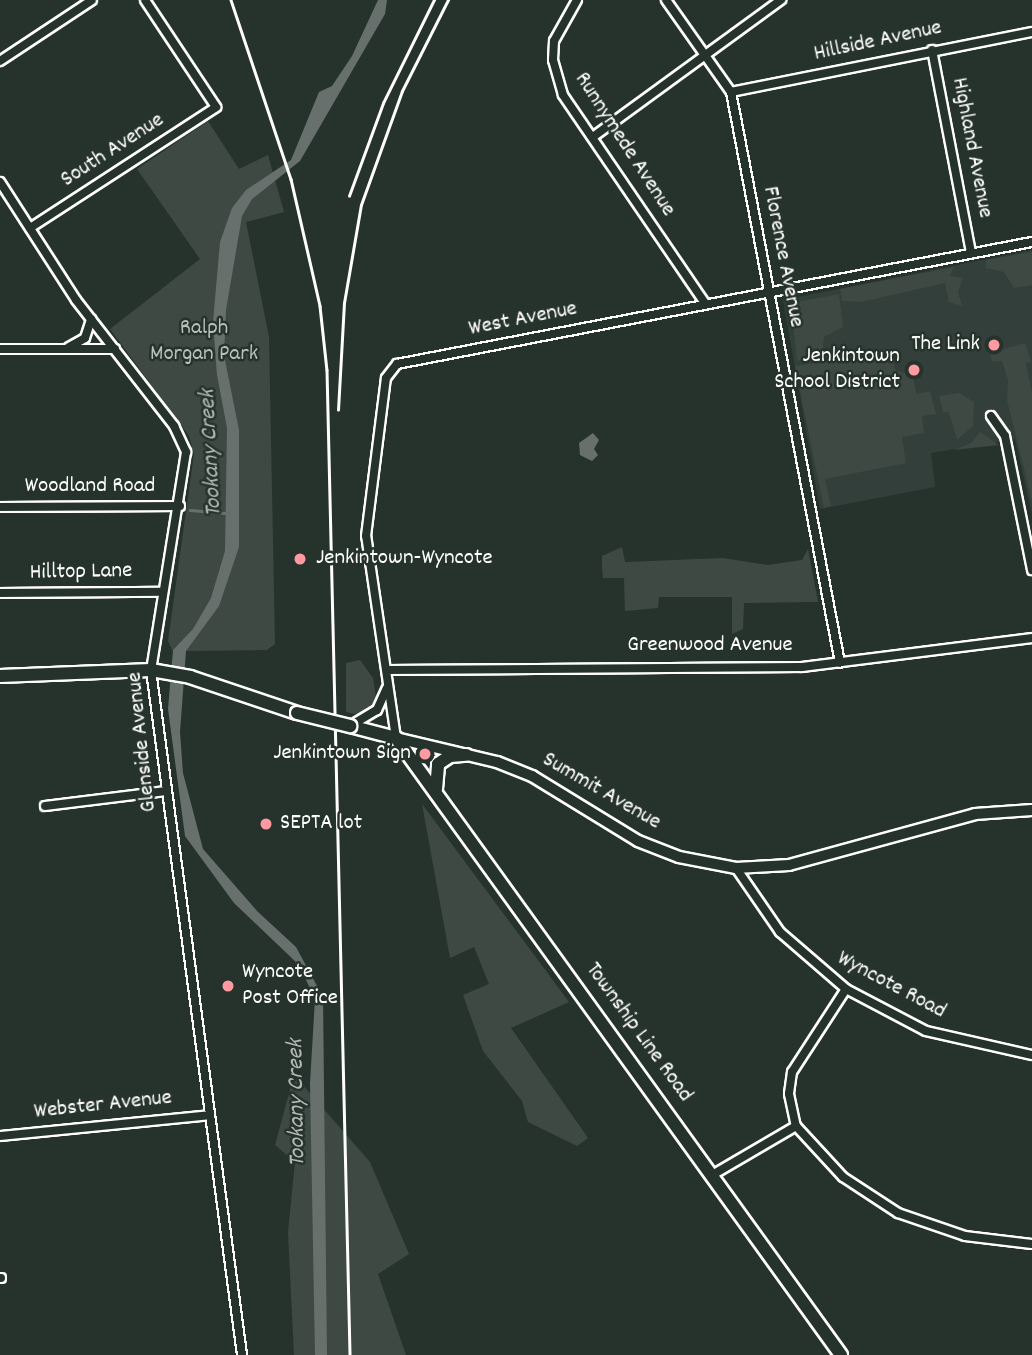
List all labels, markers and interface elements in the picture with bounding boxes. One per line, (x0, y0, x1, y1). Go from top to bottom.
street label: Hillside Avenue (812, 15, 944, 69)
street label: Runnymede Avenue (567, 68, 681, 222)
street label: Highland Avenue (944, 75, 998, 221)
street label: South Avenue (56, 107, 170, 195)
street label: Florence Avenue (755, 184, 809, 330)
street label: West Avenue (467, 296, 579, 344)
park label: Ralph Morgan Park (150, 315, 258, 369)
place label: The Link (911, 331, 980, 359)
marker: The Link (986, 337, 1002, 353)
place label: Jenkintown School District (774, 343, 900, 397)
marker: Jenkintown School District (906, 362, 922, 378)
water label: Tookany Creek (194, 388, 230, 518)
street label: Woodland Road (25, 473, 155, 501)
place label: Jenkintown-Wyncote (316, 545, 493, 573)
marker: Jenkintown-Wyncote (290, 549, 310, 569)
street label: Hilltop Lane (30, 558, 132, 588)
street label: Greenwood Avenue (627, 632, 793, 660)
street label: Glenside Avenue (122, 671, 164, 813)
place label: Jenkintown Sign (273, 740, 411, 768)
marker: Jenkintown Sign (417, 746, 433, 762)
street label: Summit Avenue (537, 747, 665, 837)
place label: SEPTA lot (280, 810, 362, 838)
marker: SEPTA lot (258, 816, 274, 832)
street label: Wyncote Road (832, 946, 950, 1026)
street label: Township Line Road (578, 958, 698, 1108)
place label: Wyncote Post Office (242, 959, 338, 1013)
marker: Wyncote Post Office (220, 978, 236, 994)
water label: Tookany Creek (282, 1039, 314, 1167)
street label: Webster Avenue (33, 1085, 173, 1127)

